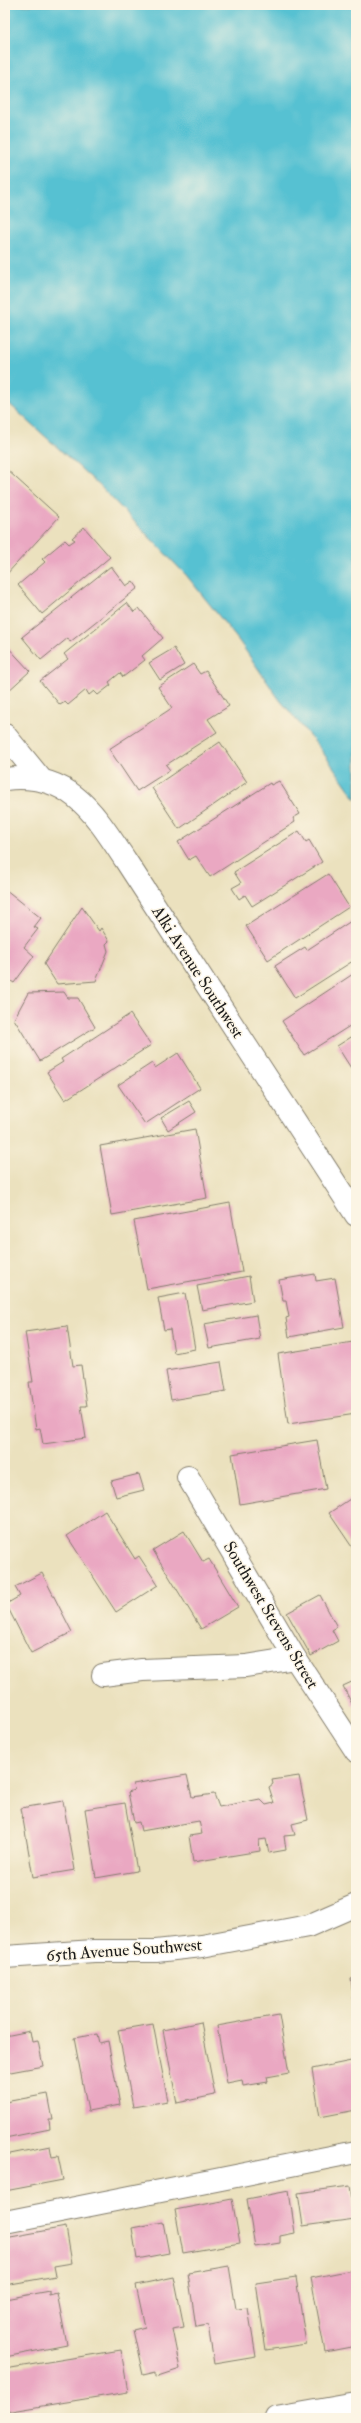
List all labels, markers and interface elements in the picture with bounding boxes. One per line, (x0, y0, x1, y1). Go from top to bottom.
street label: Alki Avenue Southwest (147, 901, 249, 1043)
street label: Southwest Stevens Street (219, 1537, 324, 1693)
street label: 65th Avenue Southwest (45, 1934, 203, 1966)

